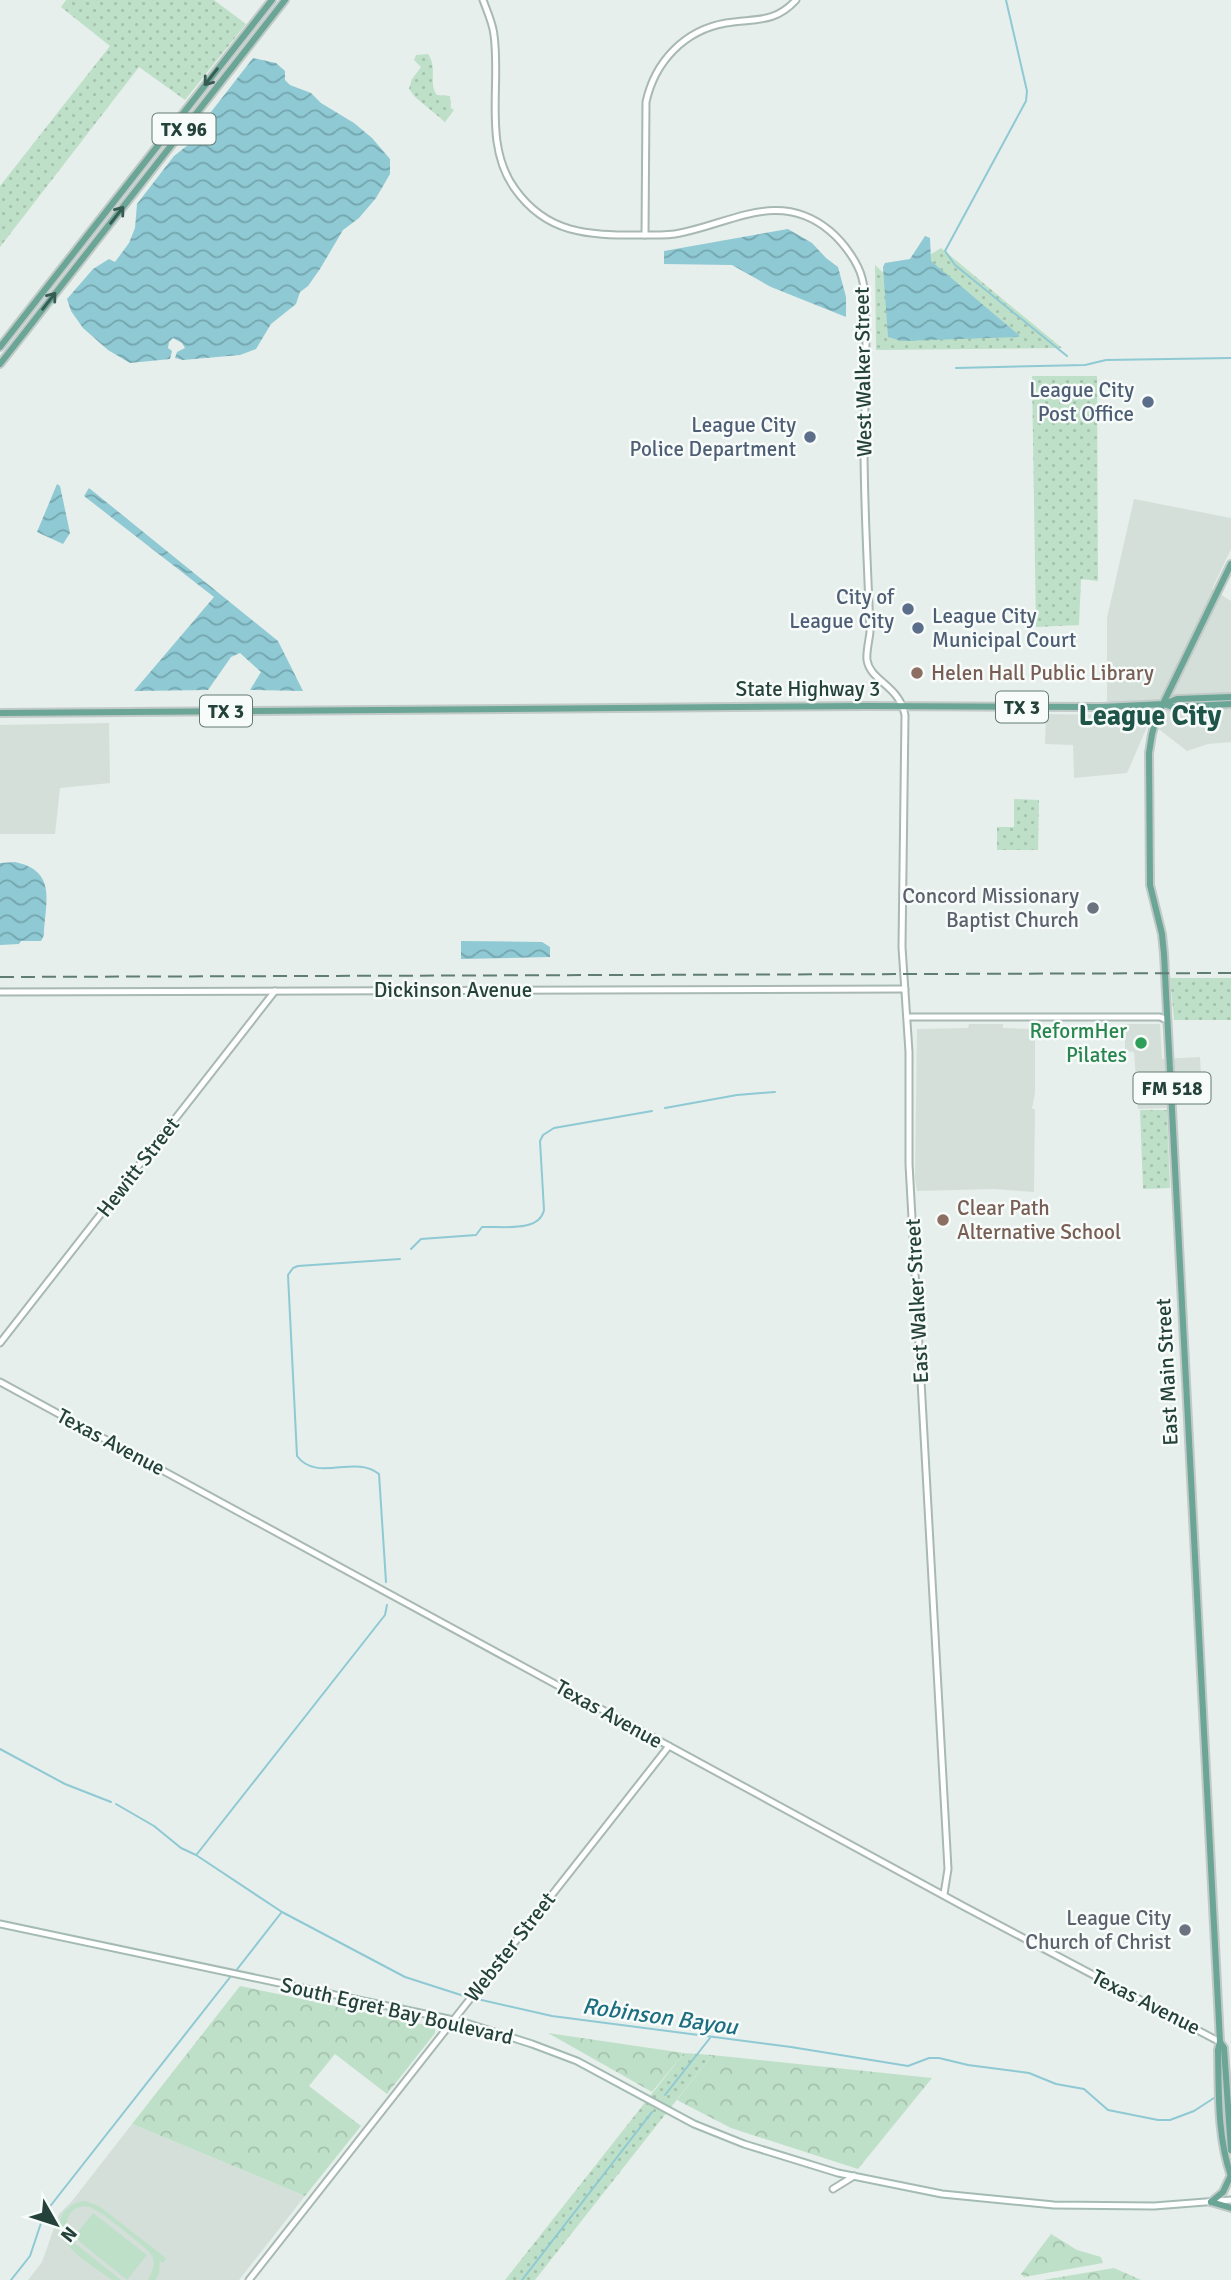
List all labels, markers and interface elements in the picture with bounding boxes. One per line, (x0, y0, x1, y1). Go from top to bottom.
one-way arrow (204, 67, 219, 86)
road number: TX 96 (152, 113, 216, 144)
one-way arrow (109, 206, 124, 224)
street label: West Walker Street (849, 287, 877, 457)
one-way arrow (42, 292, 57, 311)
place label: League City Post Office (1029, 377, 1134, 427)
marker: League City Post Office (1140, 394, 1156, 410)
place label: League City Police Department (630, 412, 796, 462)
marker: League City Police Department (802, 429, 818, 445)
place label: City of League City (789, 584, 895, 634)
marker: City of League City (900, 601, 916, 617)
place label: League City Municipal Court (932, 603, 1076, 653)
marker: League City Municipal Court (910, 620, 926, 636)
place label: Helen Hall Public Library (931, 660, 1154, 686)
marker: Helen Hall Public Library (909, 665, 925, 681)
street label: State Highway 3 (736, 676, 880, 702)
road number: TX 3 (996, 692, 1048, 722)
road number: TX 3 (200, 696, 252, 726)
district label: League City (1079, 699, 1222, 733)
place label: Concord Missionary Baptist Church (902, 883, 1079, 933)
marker: Concord Missionary Baptist Church (1085, 900, 1101, 916)
street label: Dickinson Avenue (374, 977, 532, 1003)
place label: ReformHer Pilates (1030, 1018, 1127, 1068)
marker: ReformHer Pilates (1133, 1035, 1149, 1051)
road number: FM 518 (1134, 1072, 1210, 1104)
street label: Hewitt Street (91, 1112, 185, 1222)
place label: Clear Path Alternative School (957, 1195, 1121, 1245)
marker: Clear Path Alternative School (935, 1212, 951, 1228)
street label: East Walker Street (900, 1218, 934, 1384)
street label: East Main Street (1150, 1298, 1184, 1446)
street label: Texas Avenue (52, 1403, 170, 1481)
street label: Texas Avenue (551, 1674, 667, 1754)
street label: Webster Street (459, 1887, 561, 2007)
place label: League City Church of Christ (1025, 1905, 1171, 1955)
marker: League City Church of Christ (1177, 1922, 1193, 1938)
street label: Texas Avenue (1087, 1963, 1205, 2041)
street label: South Egret Bay Boulevard (278, 1972, 516, 2050)
water label: Robinson Bayou (581, 1991, 741, 2042)
north arrow (21, 2189, 91, 2259)
text: N (55, 2221, 82, 2247)

